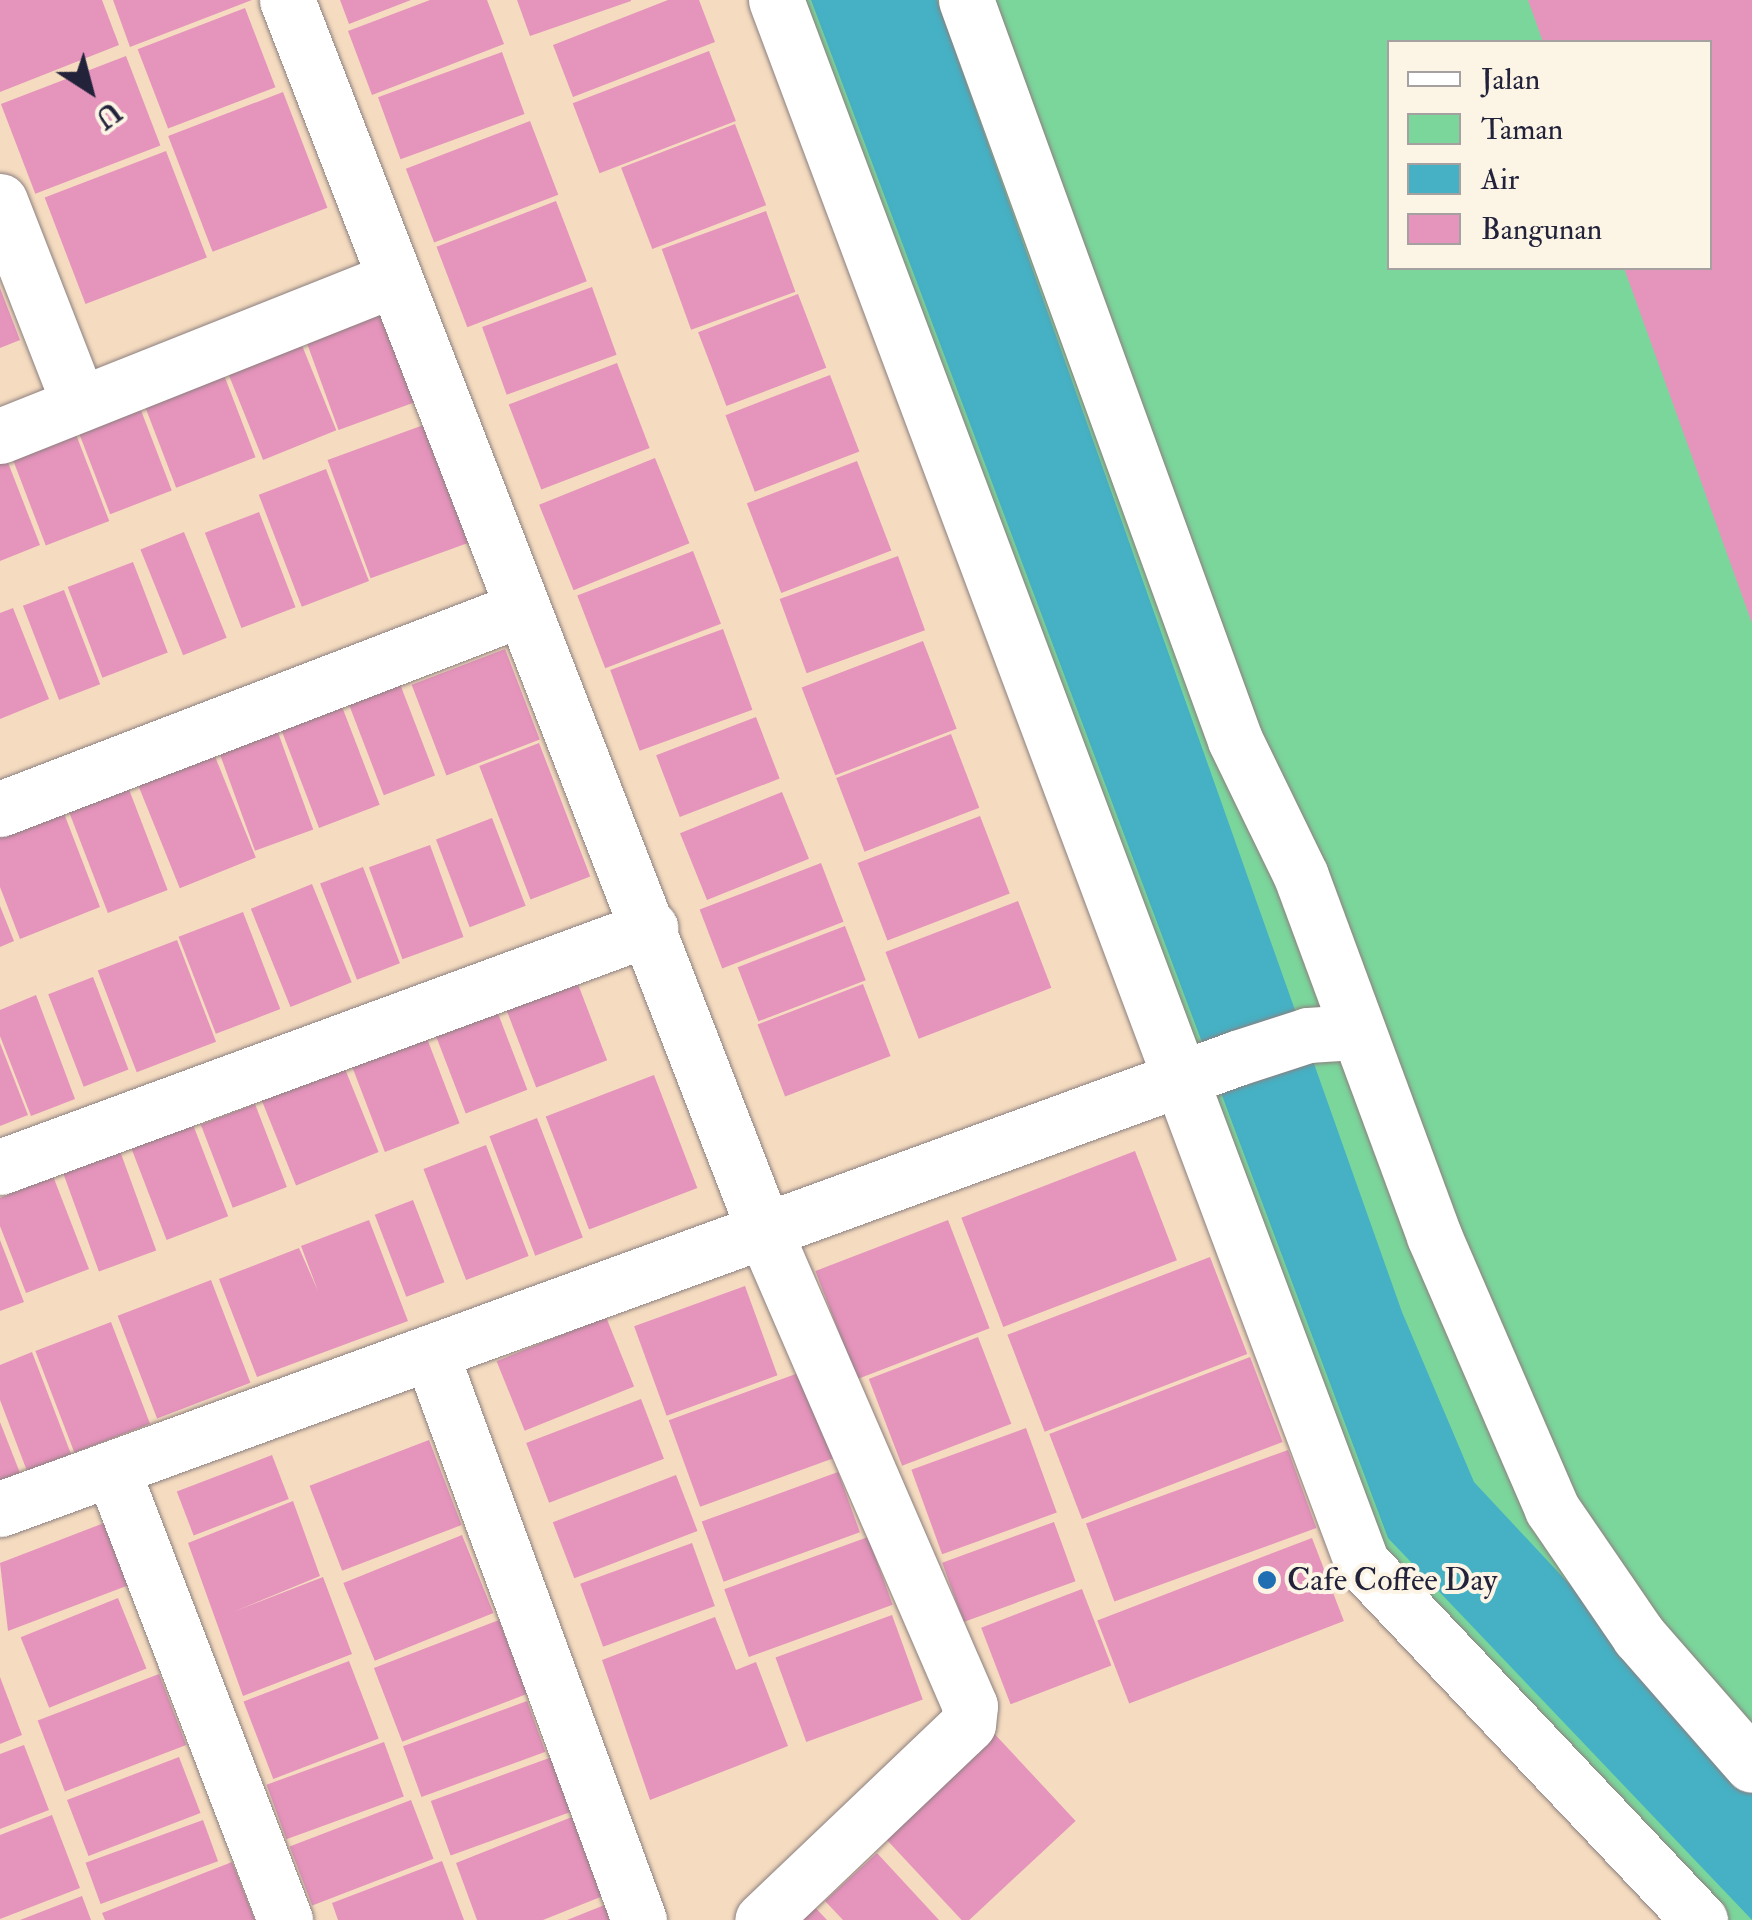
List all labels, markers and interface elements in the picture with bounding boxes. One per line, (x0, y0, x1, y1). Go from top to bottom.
north arrow (40, 40, 140, 140)
legend (1387, 40, 1712, 270)
text: Jalan (1481, 61, 1540, 98)
text: U (88, 94, 128, 136)
text: Taman (1481, 111, 1563, 148)
text: Air (1481, 161, 1519, 198)
text: Bangunan (1481, 211, 1602, 248)
place label: Cafe Coffee Day (1287, 1561, 1497, 1599)
marker: Cafe Coffee Day (1256, 1569, 1278, 1591)

